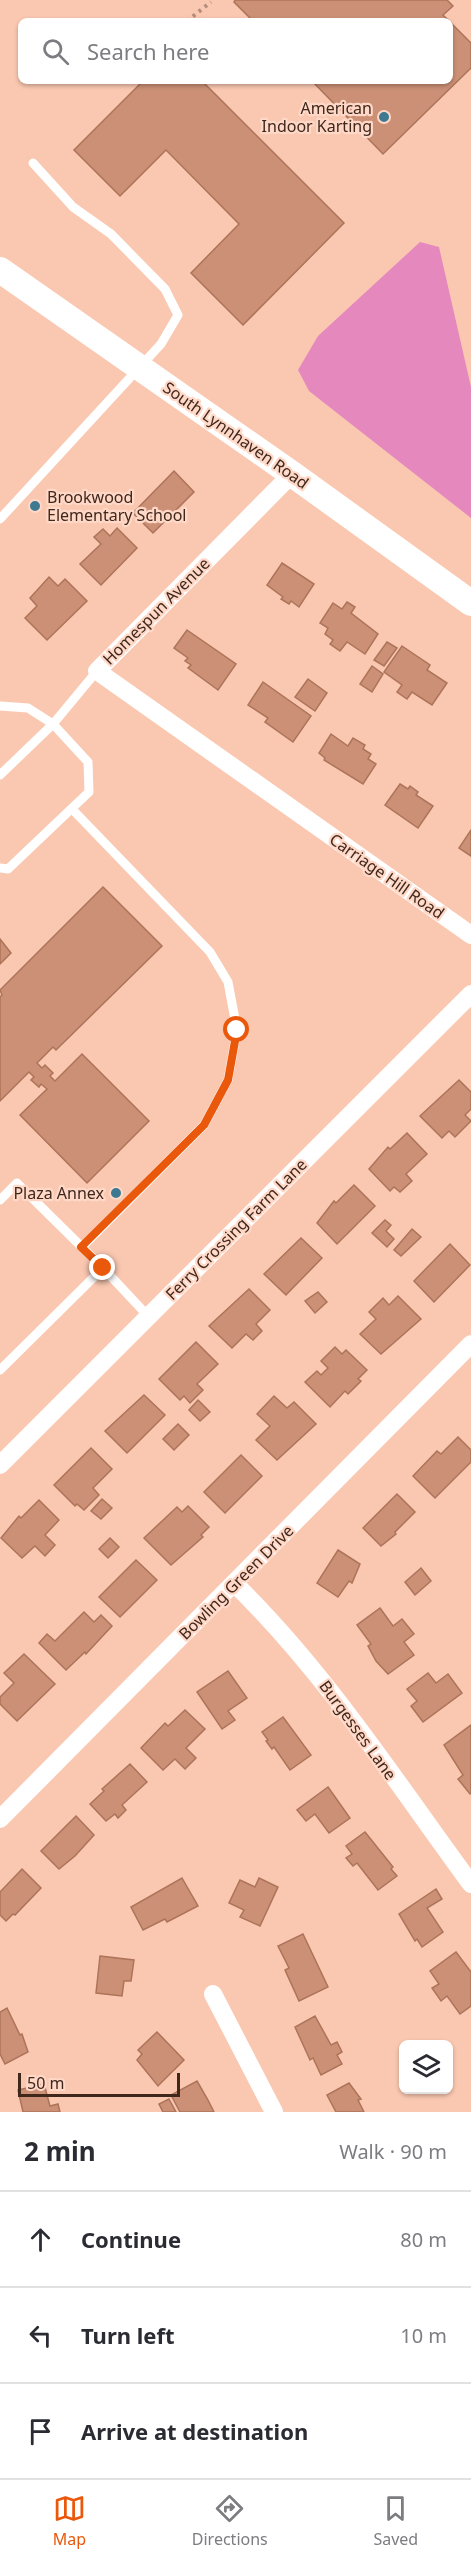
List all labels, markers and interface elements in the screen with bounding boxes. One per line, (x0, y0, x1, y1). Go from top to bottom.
search box (18, 18, 453, 84)
icon: search (39, 35, 72, 68)
text: Search here (87, 36, 209, 66)
place label: American Indoor Karting (262, 97, 372, 137)
marker: American Indoor Karting (377, 110, 391, 124)
street label: South Lynnhaven Road (159, 376, 313, 494)
place label: Brookwood Elementary School (47, 486, 186, 526)
marker: Brookwood Elementary School (28, 499, 42, 513)
street label: Homespun Avenue (98, 553, 214, 669)
street label: Carriage Hill Road (325, 828, 449, 924)
route start (223, 1016, 249, 1042)
street label: Ferry Crossing Farm Lane (160, 1153, 312, 1305)
place label: Plaza Annex (13, 1182, 105, 1204)
marker: Plaza Annex (109, 1186, 123, 1200)
route end (89, 1254, 115, 1280)
street label: Bowling Green Drive (174, 1520, 298, 1644)
street label: Burgesses Lane (314, 1676, 402, 1784)
map controls (399, 2040, 453, 2094)
button: layers (399, 2040, 453, 2094)
scale bar (18, 2070, 180, 2098)
text: 50 m (27, 2072, 64, 2094)
text: 2 min (24, 2133, 96, 2169)
text: Walk · 90 m (339, 2138, 447, 2165)
icon: ahead (24, 2223, 57, 2256)
text: Continue (81, 2224, 181, 2254)
text: 80 m (400, 2226, 447, 2253)
icon: left (24, 2319, 57, 2352)
text: Turn left (81, 2320, 175, 2350)
text: 10 m (400, 2322, 447, 2349)
icon: arrive (24, 2415, 57, 2448)
text: Arrive at destination (81, 2416, 308, 2446)
tab: Map (53, 2492, 86, 2550)
tab: Directions (192, 2492, 268, 2550)
tab: Saved (373, 2492, 418, 2550)

